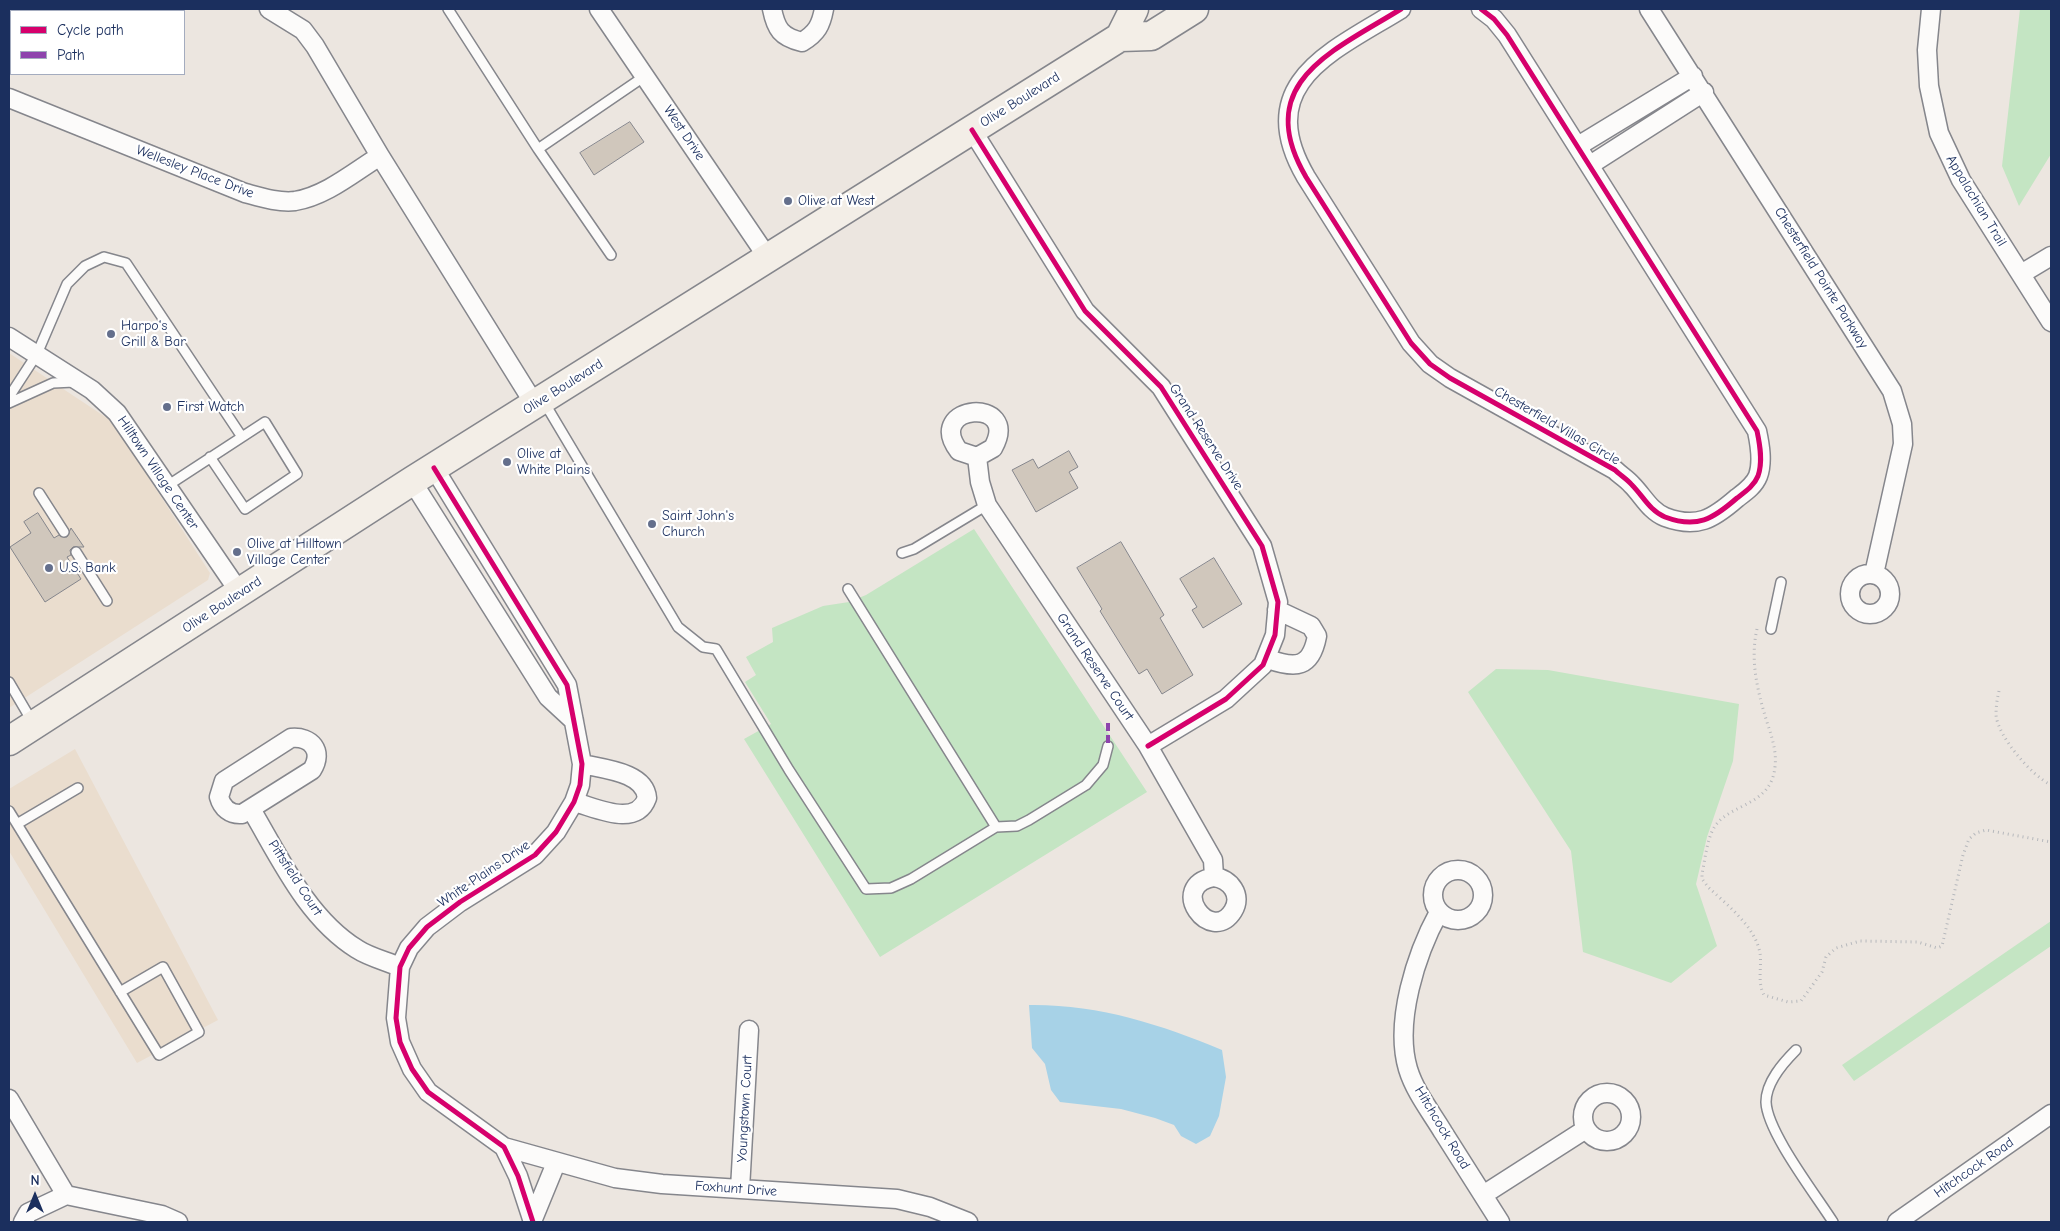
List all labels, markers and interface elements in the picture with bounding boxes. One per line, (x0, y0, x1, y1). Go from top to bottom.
legend (10, 10, 185, 75)
text: Cycle path (57, 21, 124, 39)
text: Path (57, 46, 85, 64)
street label: Olive Boulevard (977, 69, 1063, 131)
street label: West Drive (659, 102, 709, 164)
street label: Wellesley Place Drive (134, 142, 256, 202)
street label: Appalachian Trail (1942, 152, 2010, 250)
place label: Olive at West (798, 193, 874, 209)
marker: Olive at West (782, 195, 794, 207)
street label: Chesterfield Pointe Parkway (1771, 204, 1871, 352)
place label: Harpo's Grill & Bar (121, 318, 186, 351)
marker: Harpo's Grill & Bar (105, 328, 117, 340)
street label: Olive Boulevard (520, 356, 606, 418)
street label: Grand Reserve Drive (1165, 381, 1247, 493)
street label: Chesterfield Villas Circle (1491, 383, 1623, 469)
place label: First Watch (177, 399, 245, 415)
marker: First Watch (161, 401, 173, 413)
street label: Hilltown Village Center (114, 413, 202, 533)
place label: Olive at White Plains (517, 446, 590, 478)
marker: Olive at White Plains (501, 456, 513, 468)
place label: Saint John's Church (662, 508, 734, 540)
marker: Saint John's Church (646, 518, 658, 530)
place label: Olive at Hilltown Village Center (247, 536, 342, 568)
marker: Olive at Hilltown Village Center (231, 546, 243, 558)
place label: U.S. Bank (59, 560, 116, 576)
marker: U.S. Bank (43, 562, 55, 574)
street label: Olive Boulevard (179, 573, 265, 637)
street label: Grand Reserve Court (1053, 610, 1137, 724)
street label: Pittsfield Court (264, 837, 326, 919)
street label: White Plains Drive (435, 837, 533, 911)
street label: Youngstown Court (734, 1055, 756, 1163)
street label: Hitchcock Road (1411, 1084, 1473, 1172)
street label: Hitchcock Road (1931, 1134, 2017, 1202)
north arrow (10, 1171, 60, 1221)
text: N (30, 1172, 40, 1189)
street label: Foxhunt Drive (694, 1178, 778, 1200)

